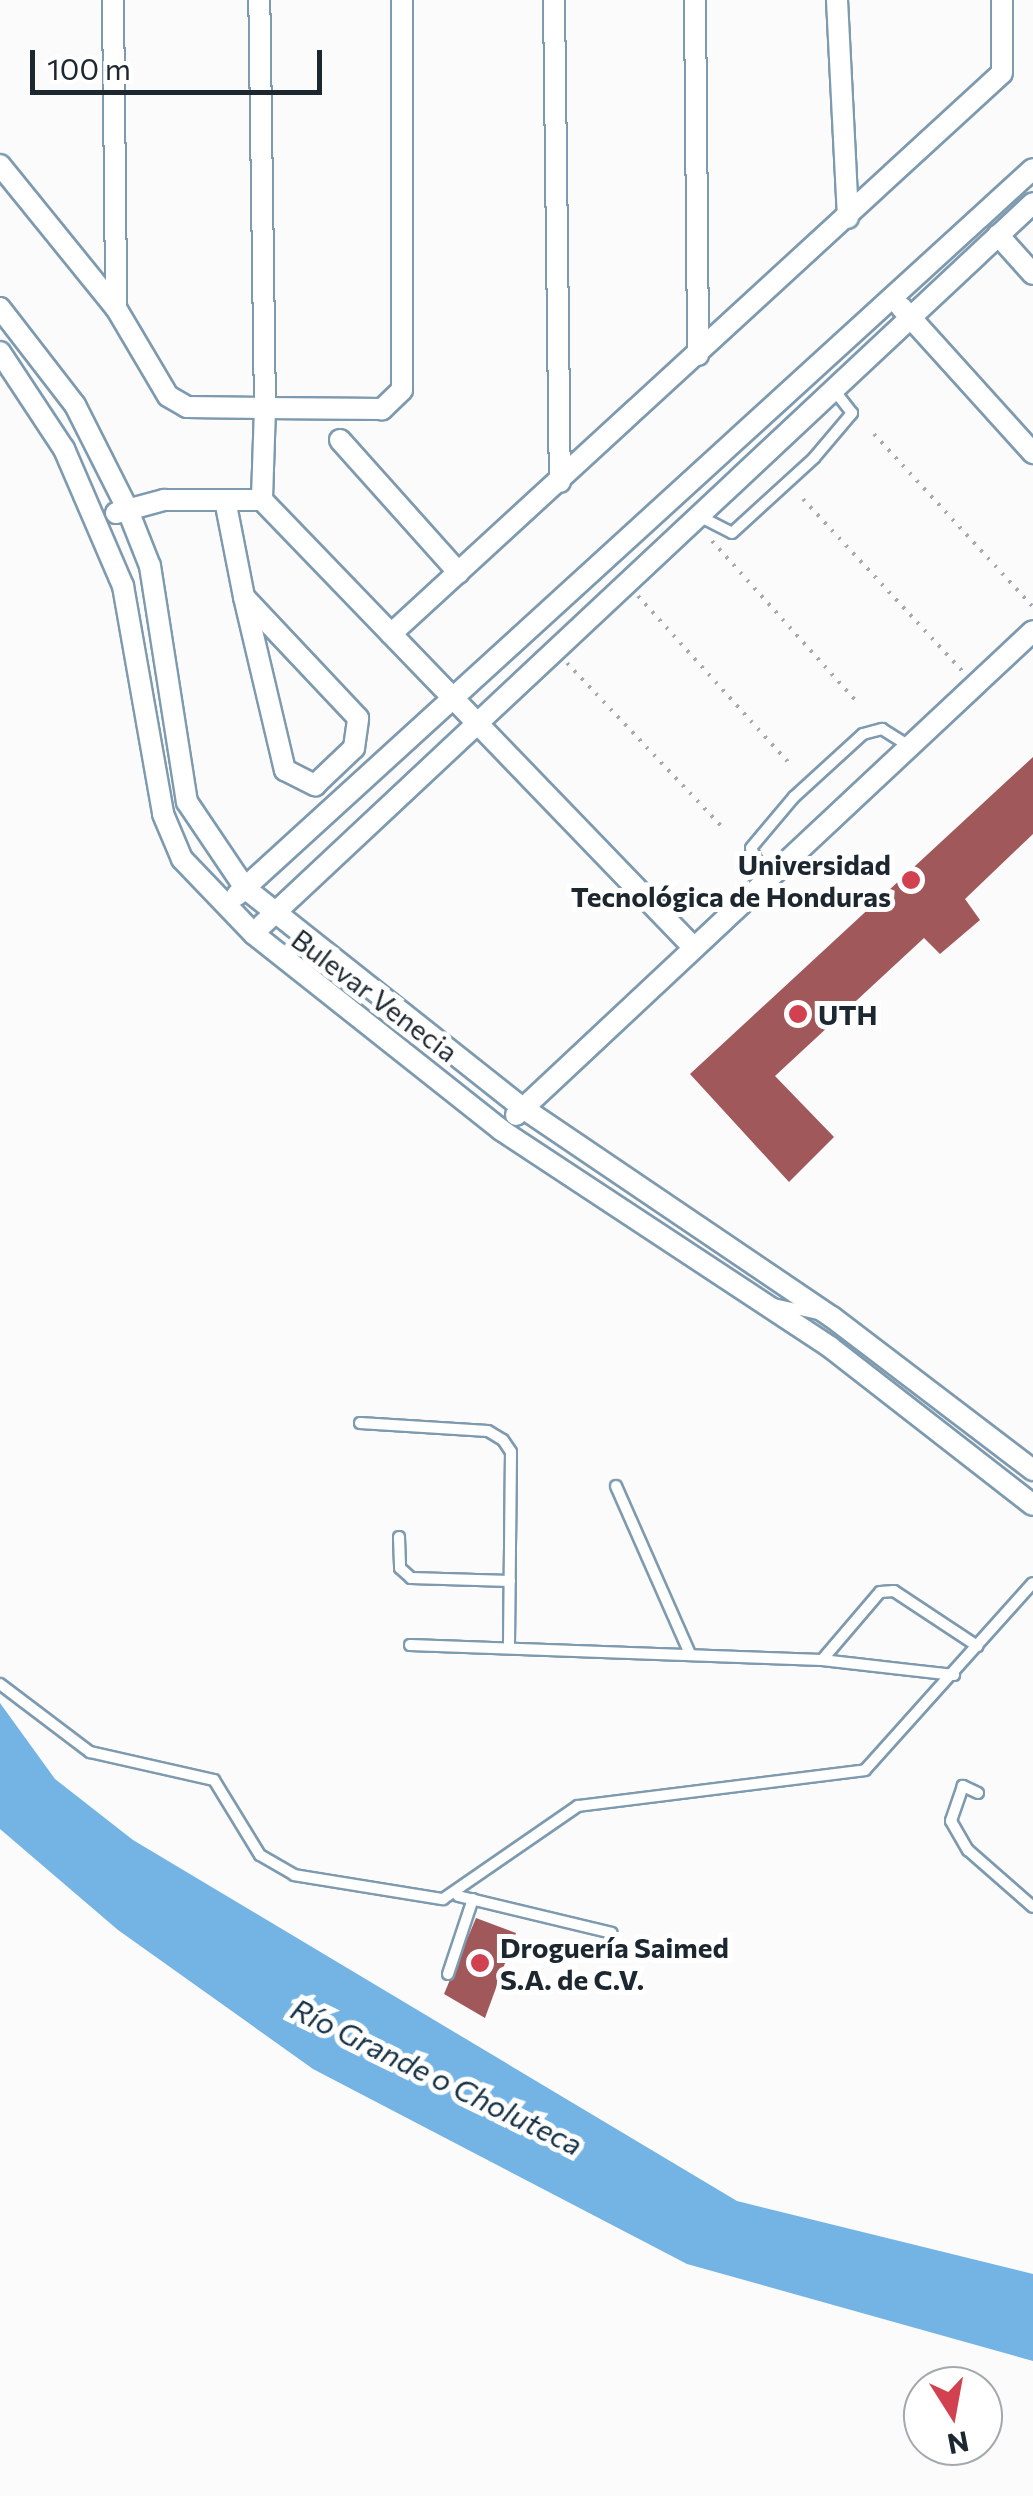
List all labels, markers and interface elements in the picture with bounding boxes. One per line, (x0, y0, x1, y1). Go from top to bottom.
scale bar (35, 30, 328, 92)
text: 100 m (47, 49, 131, 86)
place label: Universidad Tecnológica de Honduras (571, 847, 891, 913)
marker: Universidad Tecnológica de Honduras (900, 869, 922, 891)
street label: Bulevar Venecia (285, 922, 465, 1068)
place label: UTH (818, 997, 877, 1031)
marker: UTH (787, 1003, 809, 1025)
place label: Droguería Saimed S.A. de C.V. (500, 1930, 729, 1996)
marker: Droguería Saimed S.A. de C.V. (469, 1952, 491, 1974)
water label: Río Grande o Choluteca (286, 1990, 588, 2162)
north arrow (903, 2366, 1003, 2466)
text: N (945, 2425, 972, 2462)

